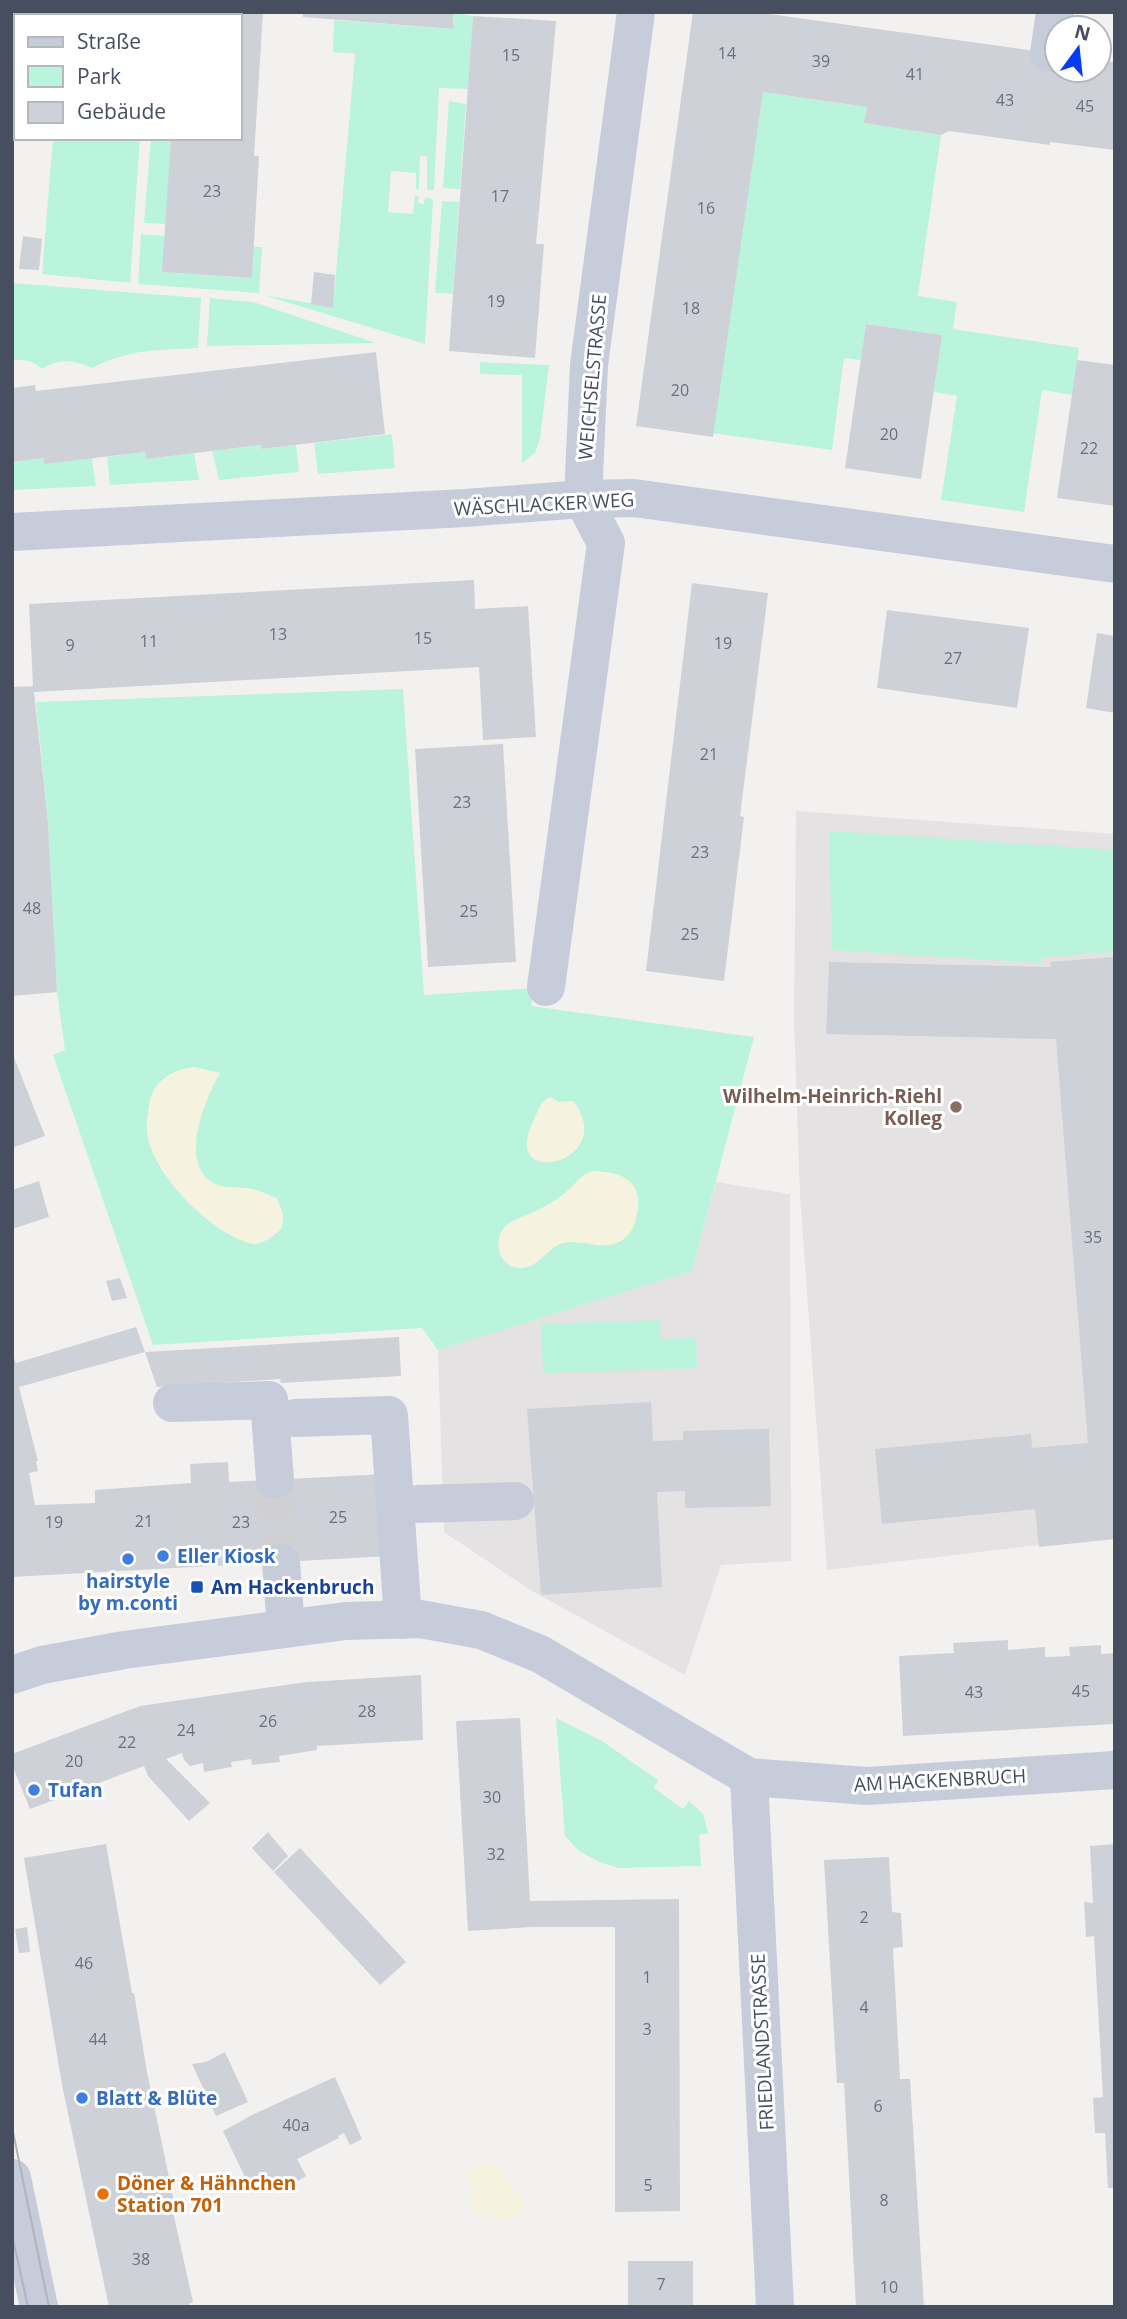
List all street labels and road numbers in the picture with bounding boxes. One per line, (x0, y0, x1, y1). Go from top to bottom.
street label: WEICHSELSTRASSE (572, 293, 612, 461)
street label: WÄSCHLACKER WEG (453, 486, 635, 522)
street label: AM HACKENBRUCH (853, 1763, 1027, 1797)
street label: FRIEDLANDSTRASSE (744, 1953, 780, 2131)

